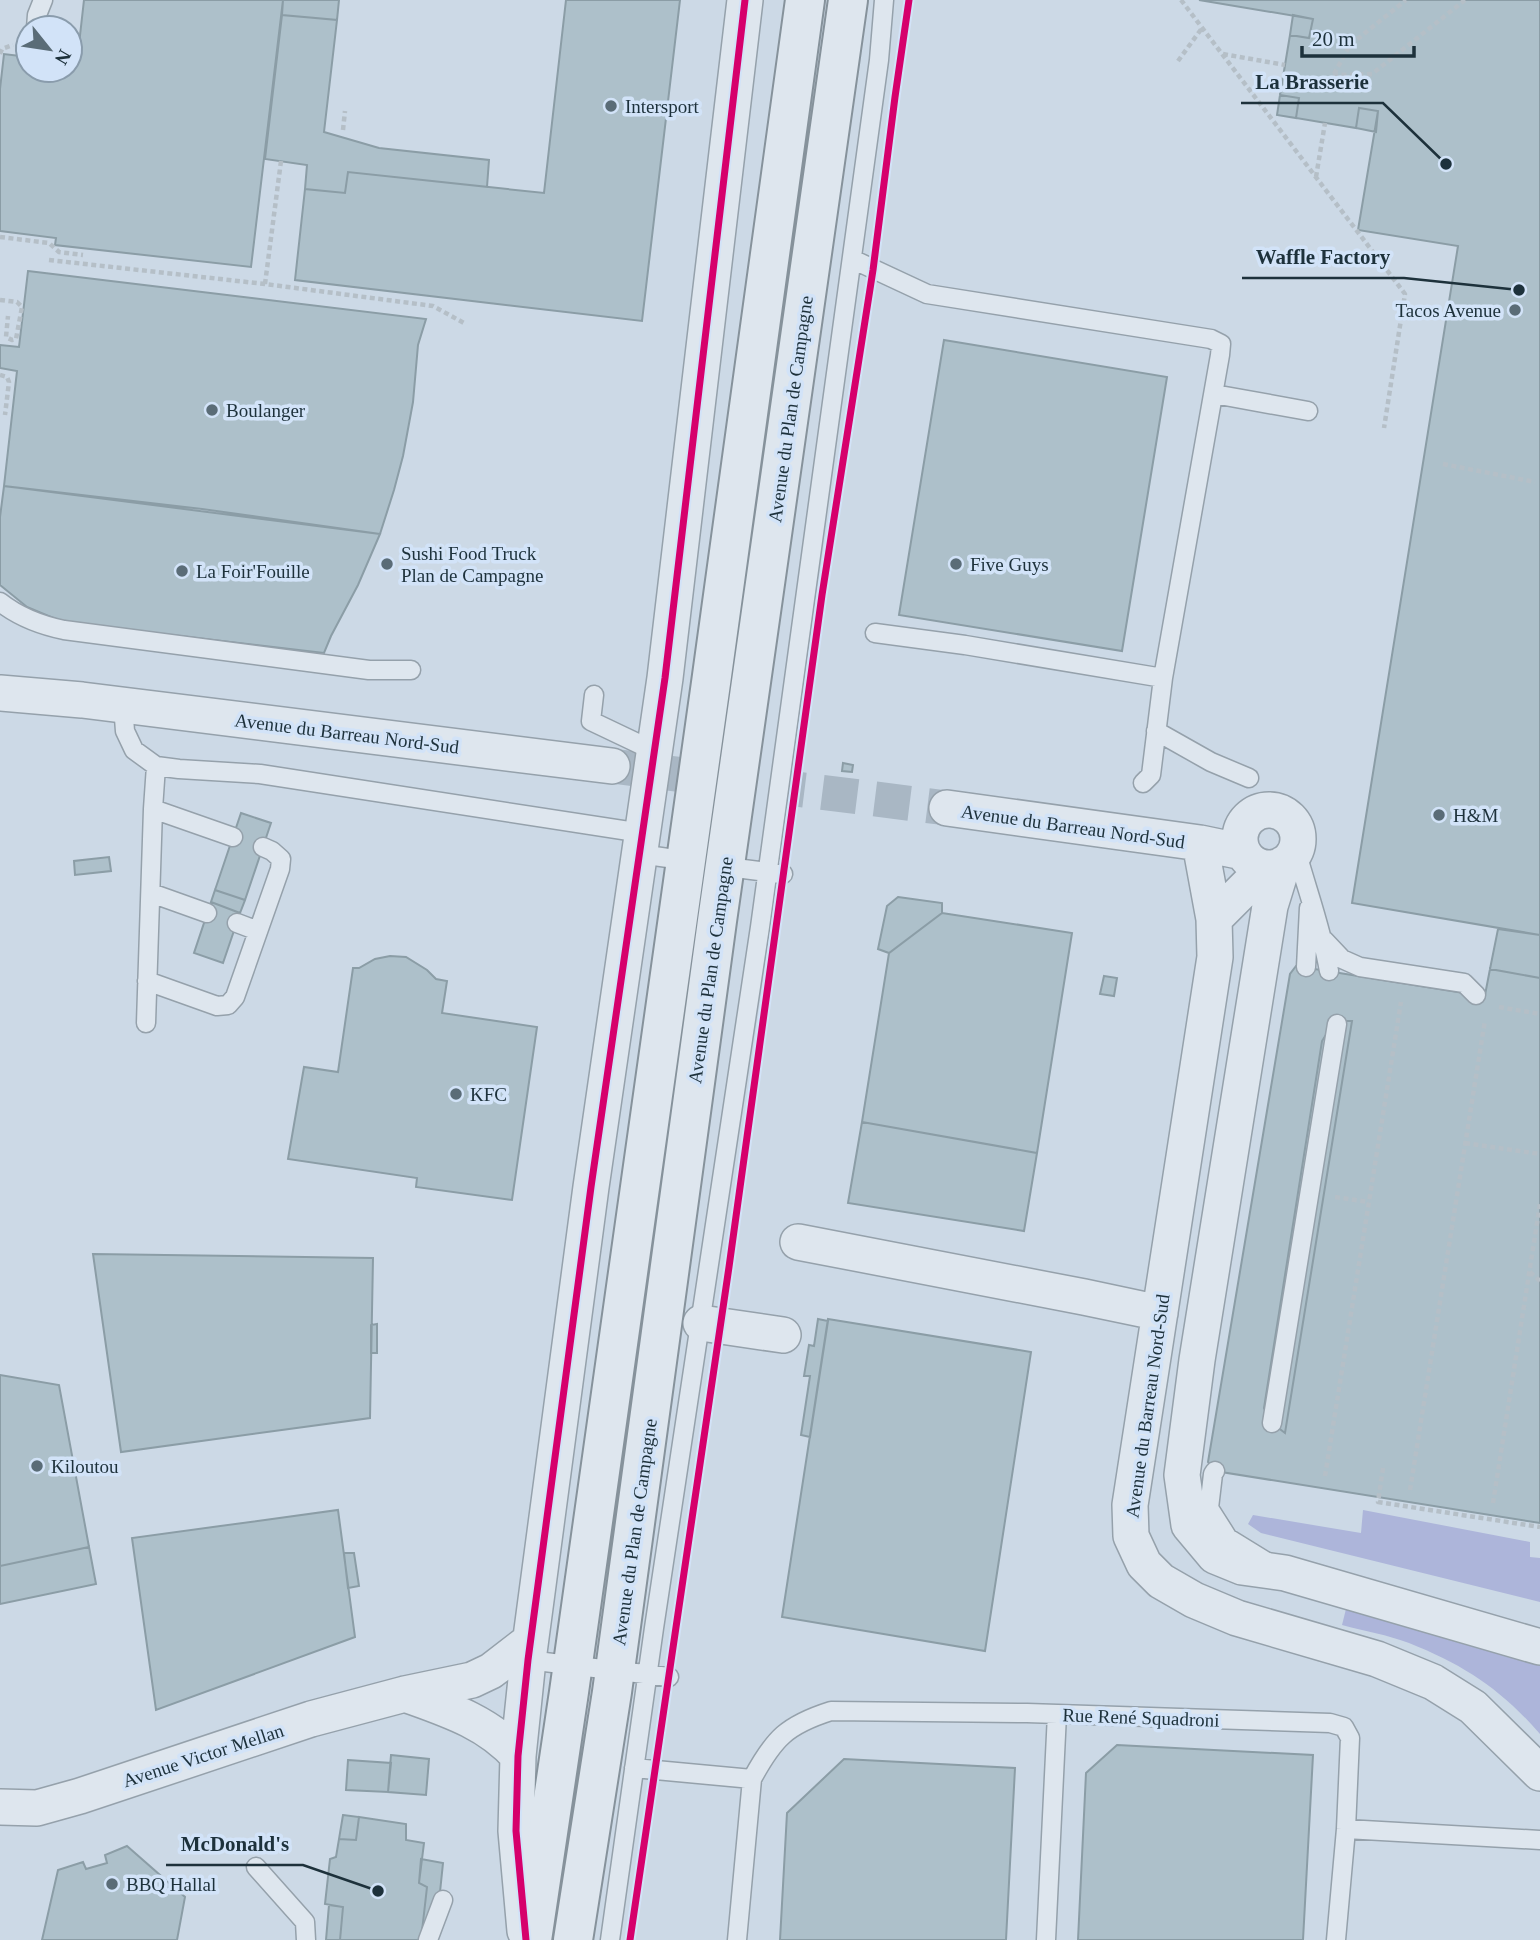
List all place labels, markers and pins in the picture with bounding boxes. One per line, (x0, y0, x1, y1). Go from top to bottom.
callout: La Brasserie (1241, 61, 1383, 103)
place label: Intersport (625, 96, 700, 117)
marker: Intersport (603, 98, 619, 114)
callout: Waffle Factory (1242, 236, 1404, 278)
place label: Tacos Avenue (1396, 300, 1501, 321)
marker: Tacos Avenue (1507, 302, 1523, 318)
place label: Boulanger (226, 400, 306, 421)
marker: Boulanger (204, 402, 220, 418)
place label: Sushi Food Truck Plan de Campagne (401, 543, 543, 586)
place label: Five Guys (970, 554, 1049, 575)
marker: Sushi Food Truck Plan de Campagne (379, 556, 395, 572)
marker: Five Guys (948, 556, 964, 572)
place label: La Foir'Fouille (196, 561, 310, 582)
marker: La Foir'Fouille (174, 563, 190, 579)
place label: H&M (1453, 805, 1499, 826)
marker: H&M (1431, 807, 1447, 823)
place label: KFC (470, 1084, 507, 1105)
marker: KFC (448, 1086, 464, 1102)
place label: Kiloutou (51, 1456, 119, 1477)
marker: Kiloutou (29, 1458, 45, 1474)
callout: McDonald's (166, 1823, 303, 1865)
place label: BBQ Hallal (126, 1874, 216, 1895)
marker: BBQ Hallal (104, 1876, 120, 1892)

